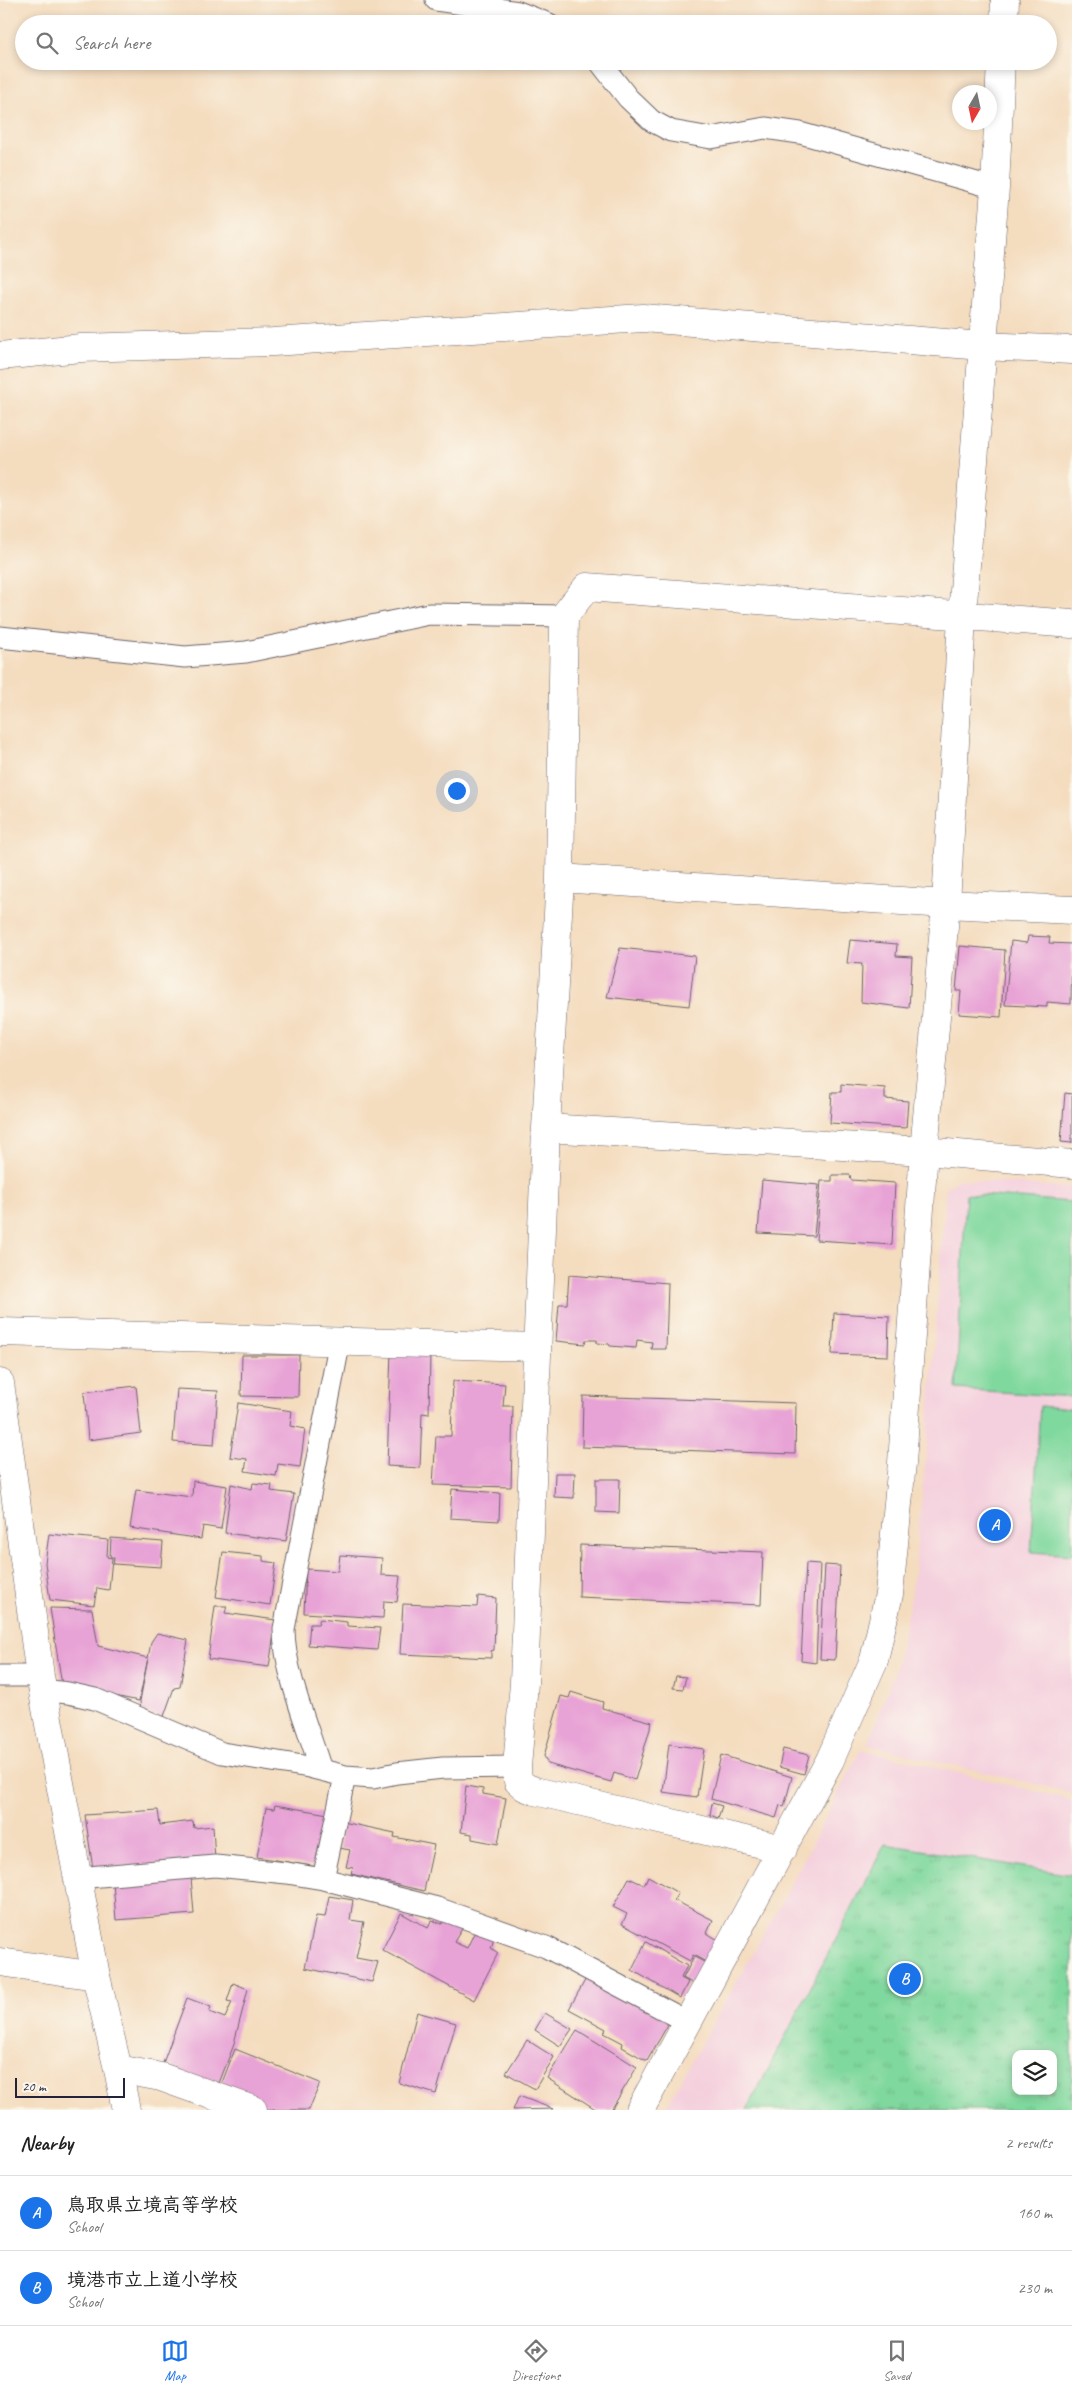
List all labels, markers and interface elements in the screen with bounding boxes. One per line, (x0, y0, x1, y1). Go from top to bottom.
search box (15, 15, 1057, 70)
icon: search (33, 29, 61, 57)
text: Search here (73, 31, 150, 55)
north arrow (952, 85, 997, 130)
your location (444, 778, 470, 804)
pin: A (979, 1506, 1011, 1544)
pin: B (889, 1960, 921, 1998)
map controls (1012, 2050, 1057, 2095)
button: layers (1012, 2050, 1057, 2095)
scale bar (15, 2075, 125, 2098)
text: 20 m (22, 2078, 46, 2095)
text: Nearby (20, 2130, 73, 2156)
text: 2 results (1005, 2133, 1052, 2153)
text: 鳥取県立境高等学校 (67, 2193, 238, 2217)
text: A (32, 2203, 40, 2223)
text: 160 m (1018, 2203, 1052, 2223)
text: School (67, 2217, 101, 2237)
text: 境港市立上道小学校 (67, 2268, 238, 2292)
text: B (32, 2278, 40, 2298)
text: 230 m (1018, 2278, 1052, 2298)
text: School (67, 2292, 101, 2312)
tab: Map (161, 2337, 189, 2384)
tab: Directions (512, 2337, 560, 2384)
tab: Saved (883, 2337, 911, 2384)

